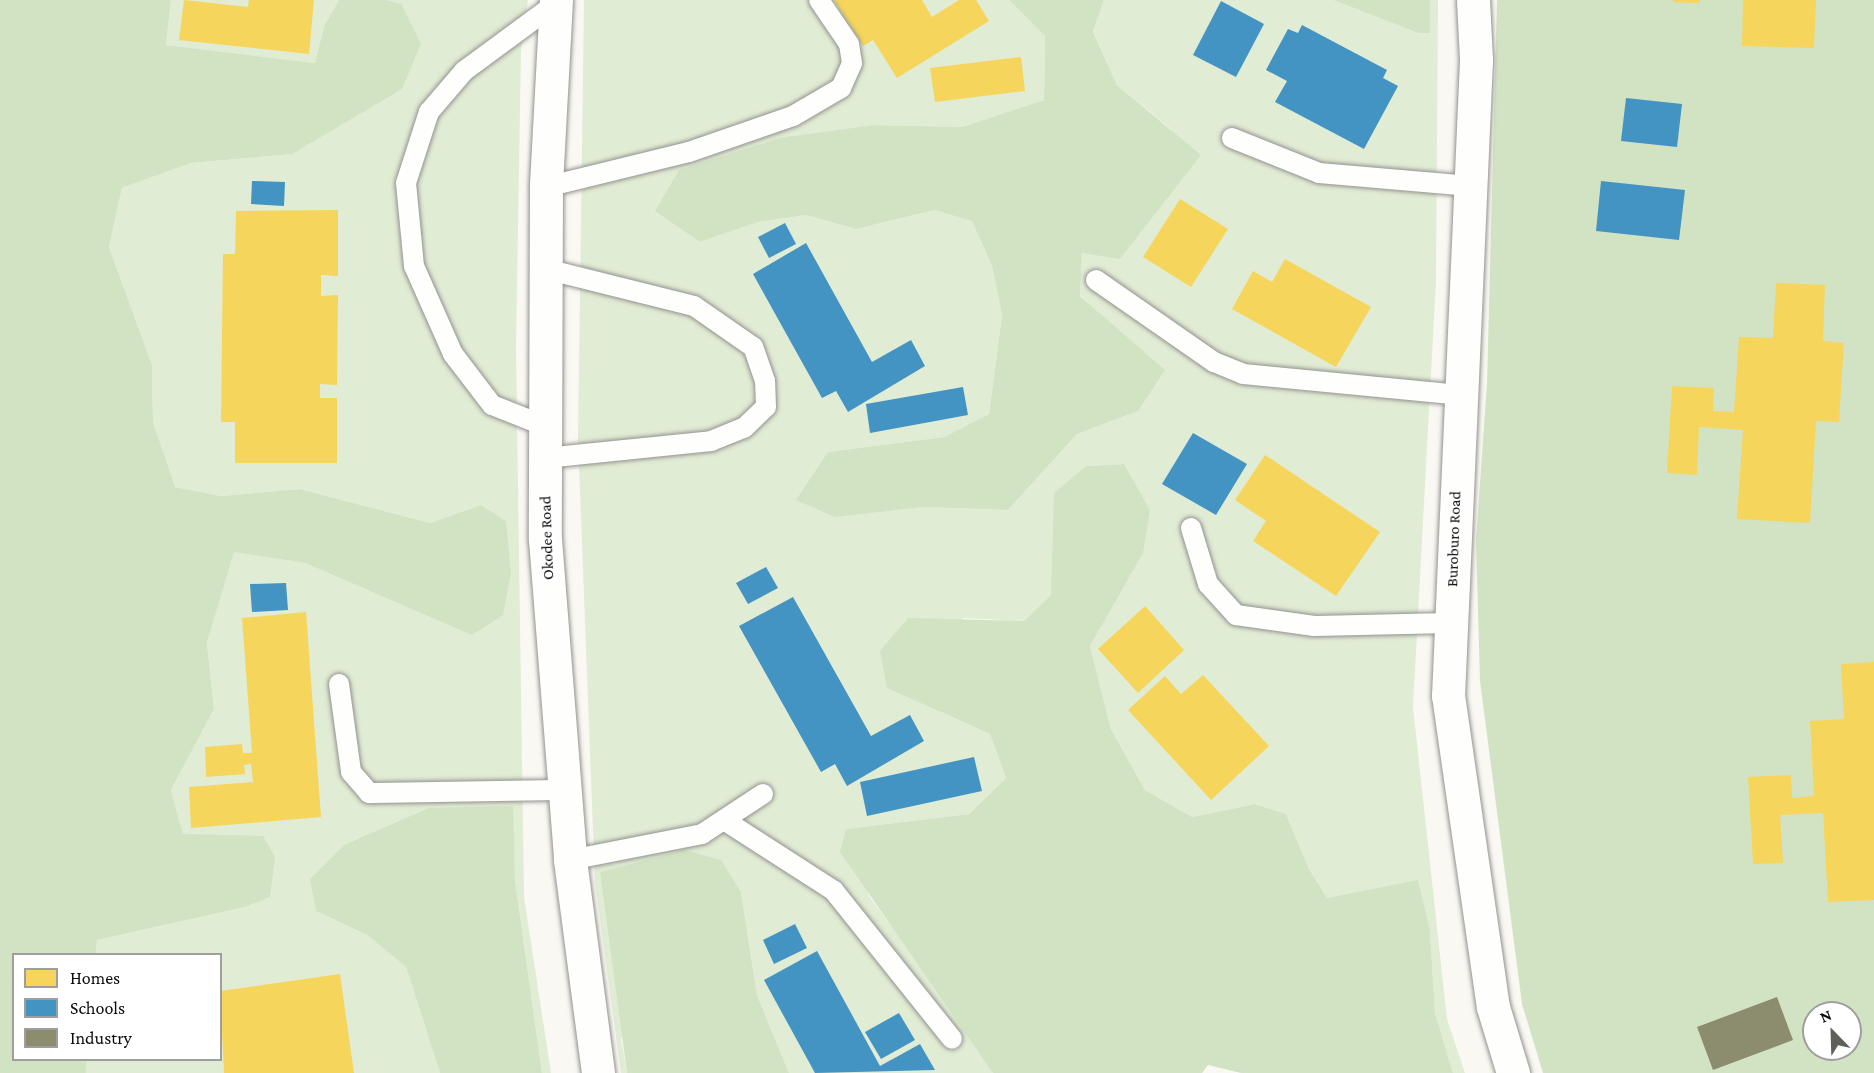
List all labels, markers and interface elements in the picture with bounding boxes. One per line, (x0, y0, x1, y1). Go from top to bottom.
street label: Buroburo Road (1443, 491, 1465, 587)
street label: Okodee Road (536, 496, 558, 580)
legend (12, 953, 222, 1061)
text: Homes (70, 968, 120, 988)
text: Schools (70, 998, 125, 1018)
north arrow (1802, 1001, 1862, 1061)
text: N (1817, 1006, 1834, 1026)
text: Industry (70, 1028, 132, 1048)

